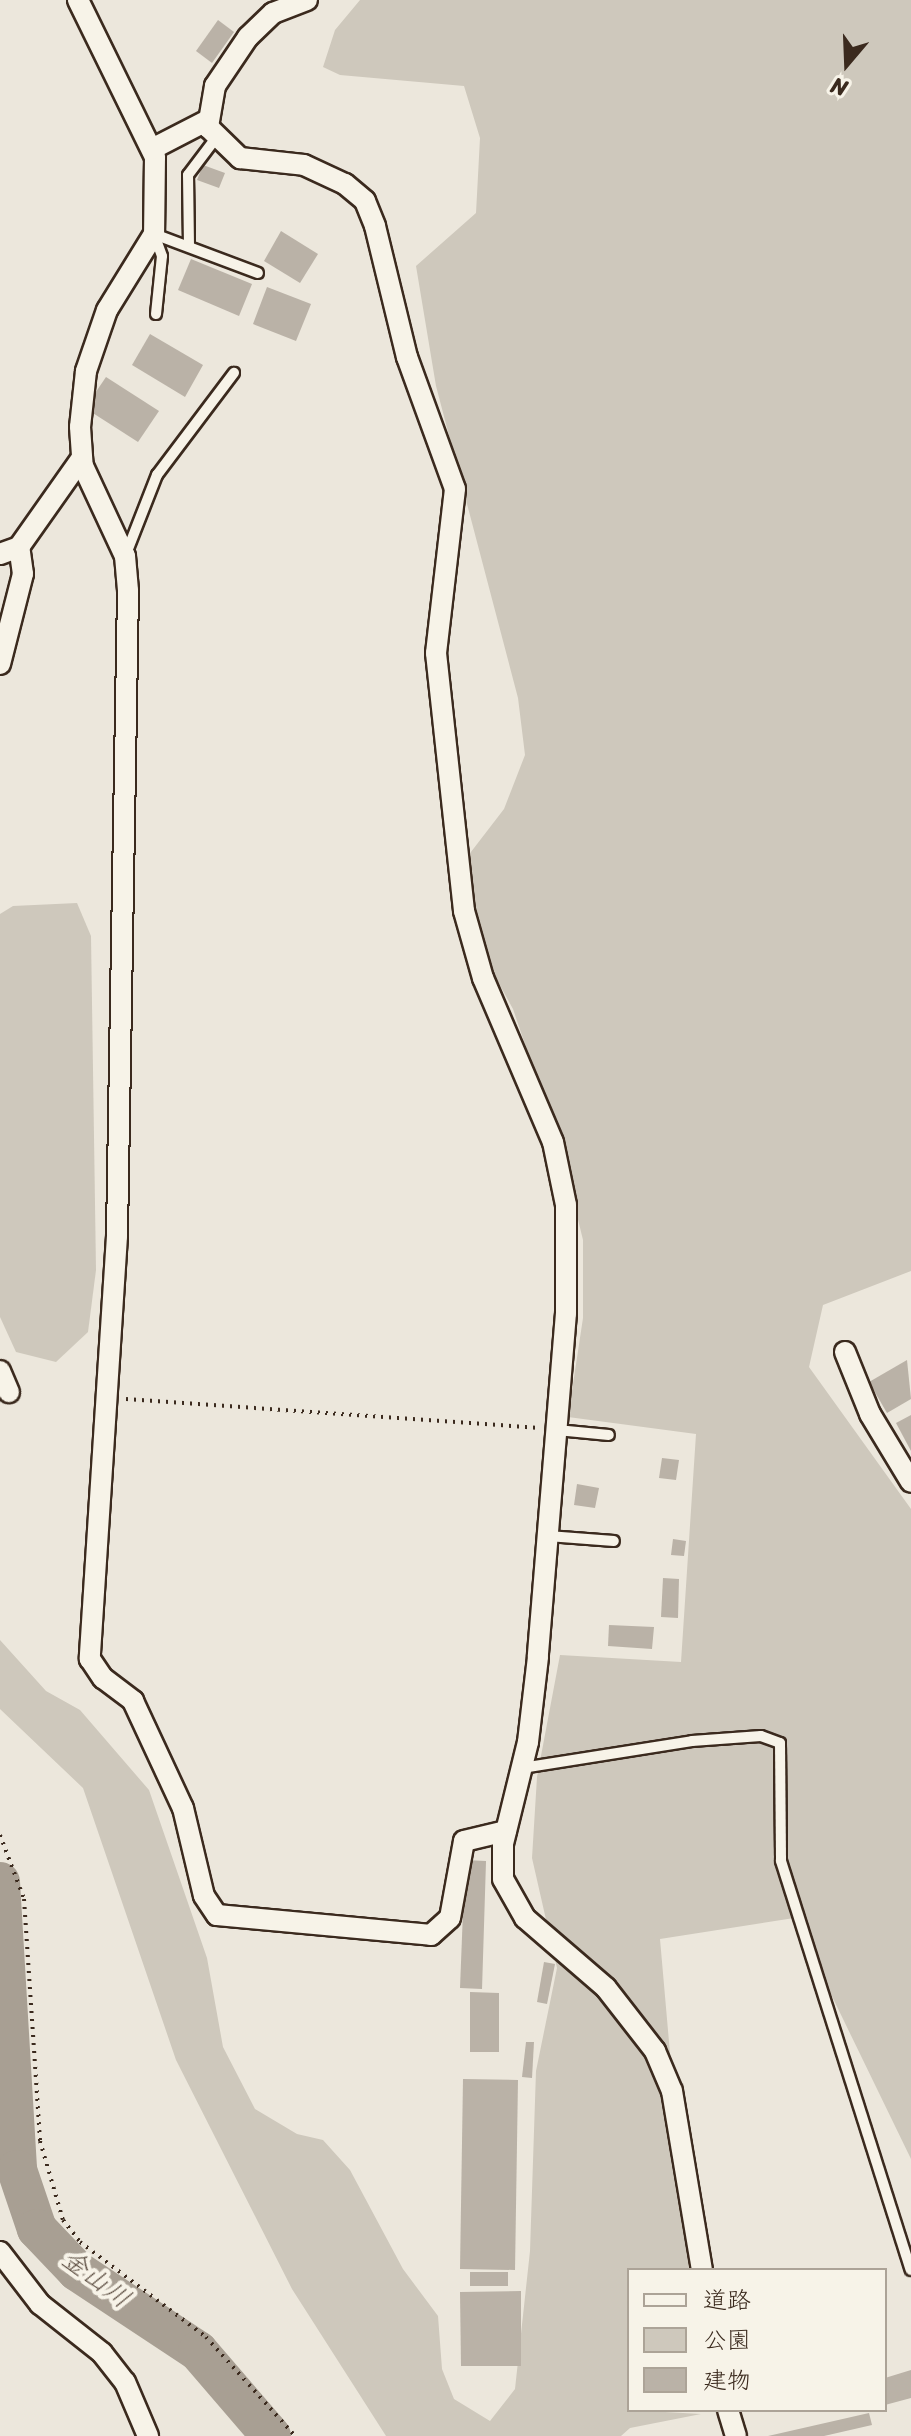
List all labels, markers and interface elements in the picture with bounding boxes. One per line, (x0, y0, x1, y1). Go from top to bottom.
north arrow (807, 24, 887, 104)
text: N (825, 66, 853, 108)
water label: 金山川 (55, 2243, 137, 2315)
legend (627, 2268, 887, 2412)
text: 道路 (703, 2279, 751, 2321)
text: 公園 (703, 2319, 751, 2361)
text: 建物 (703, 2359, 751, 2401)

